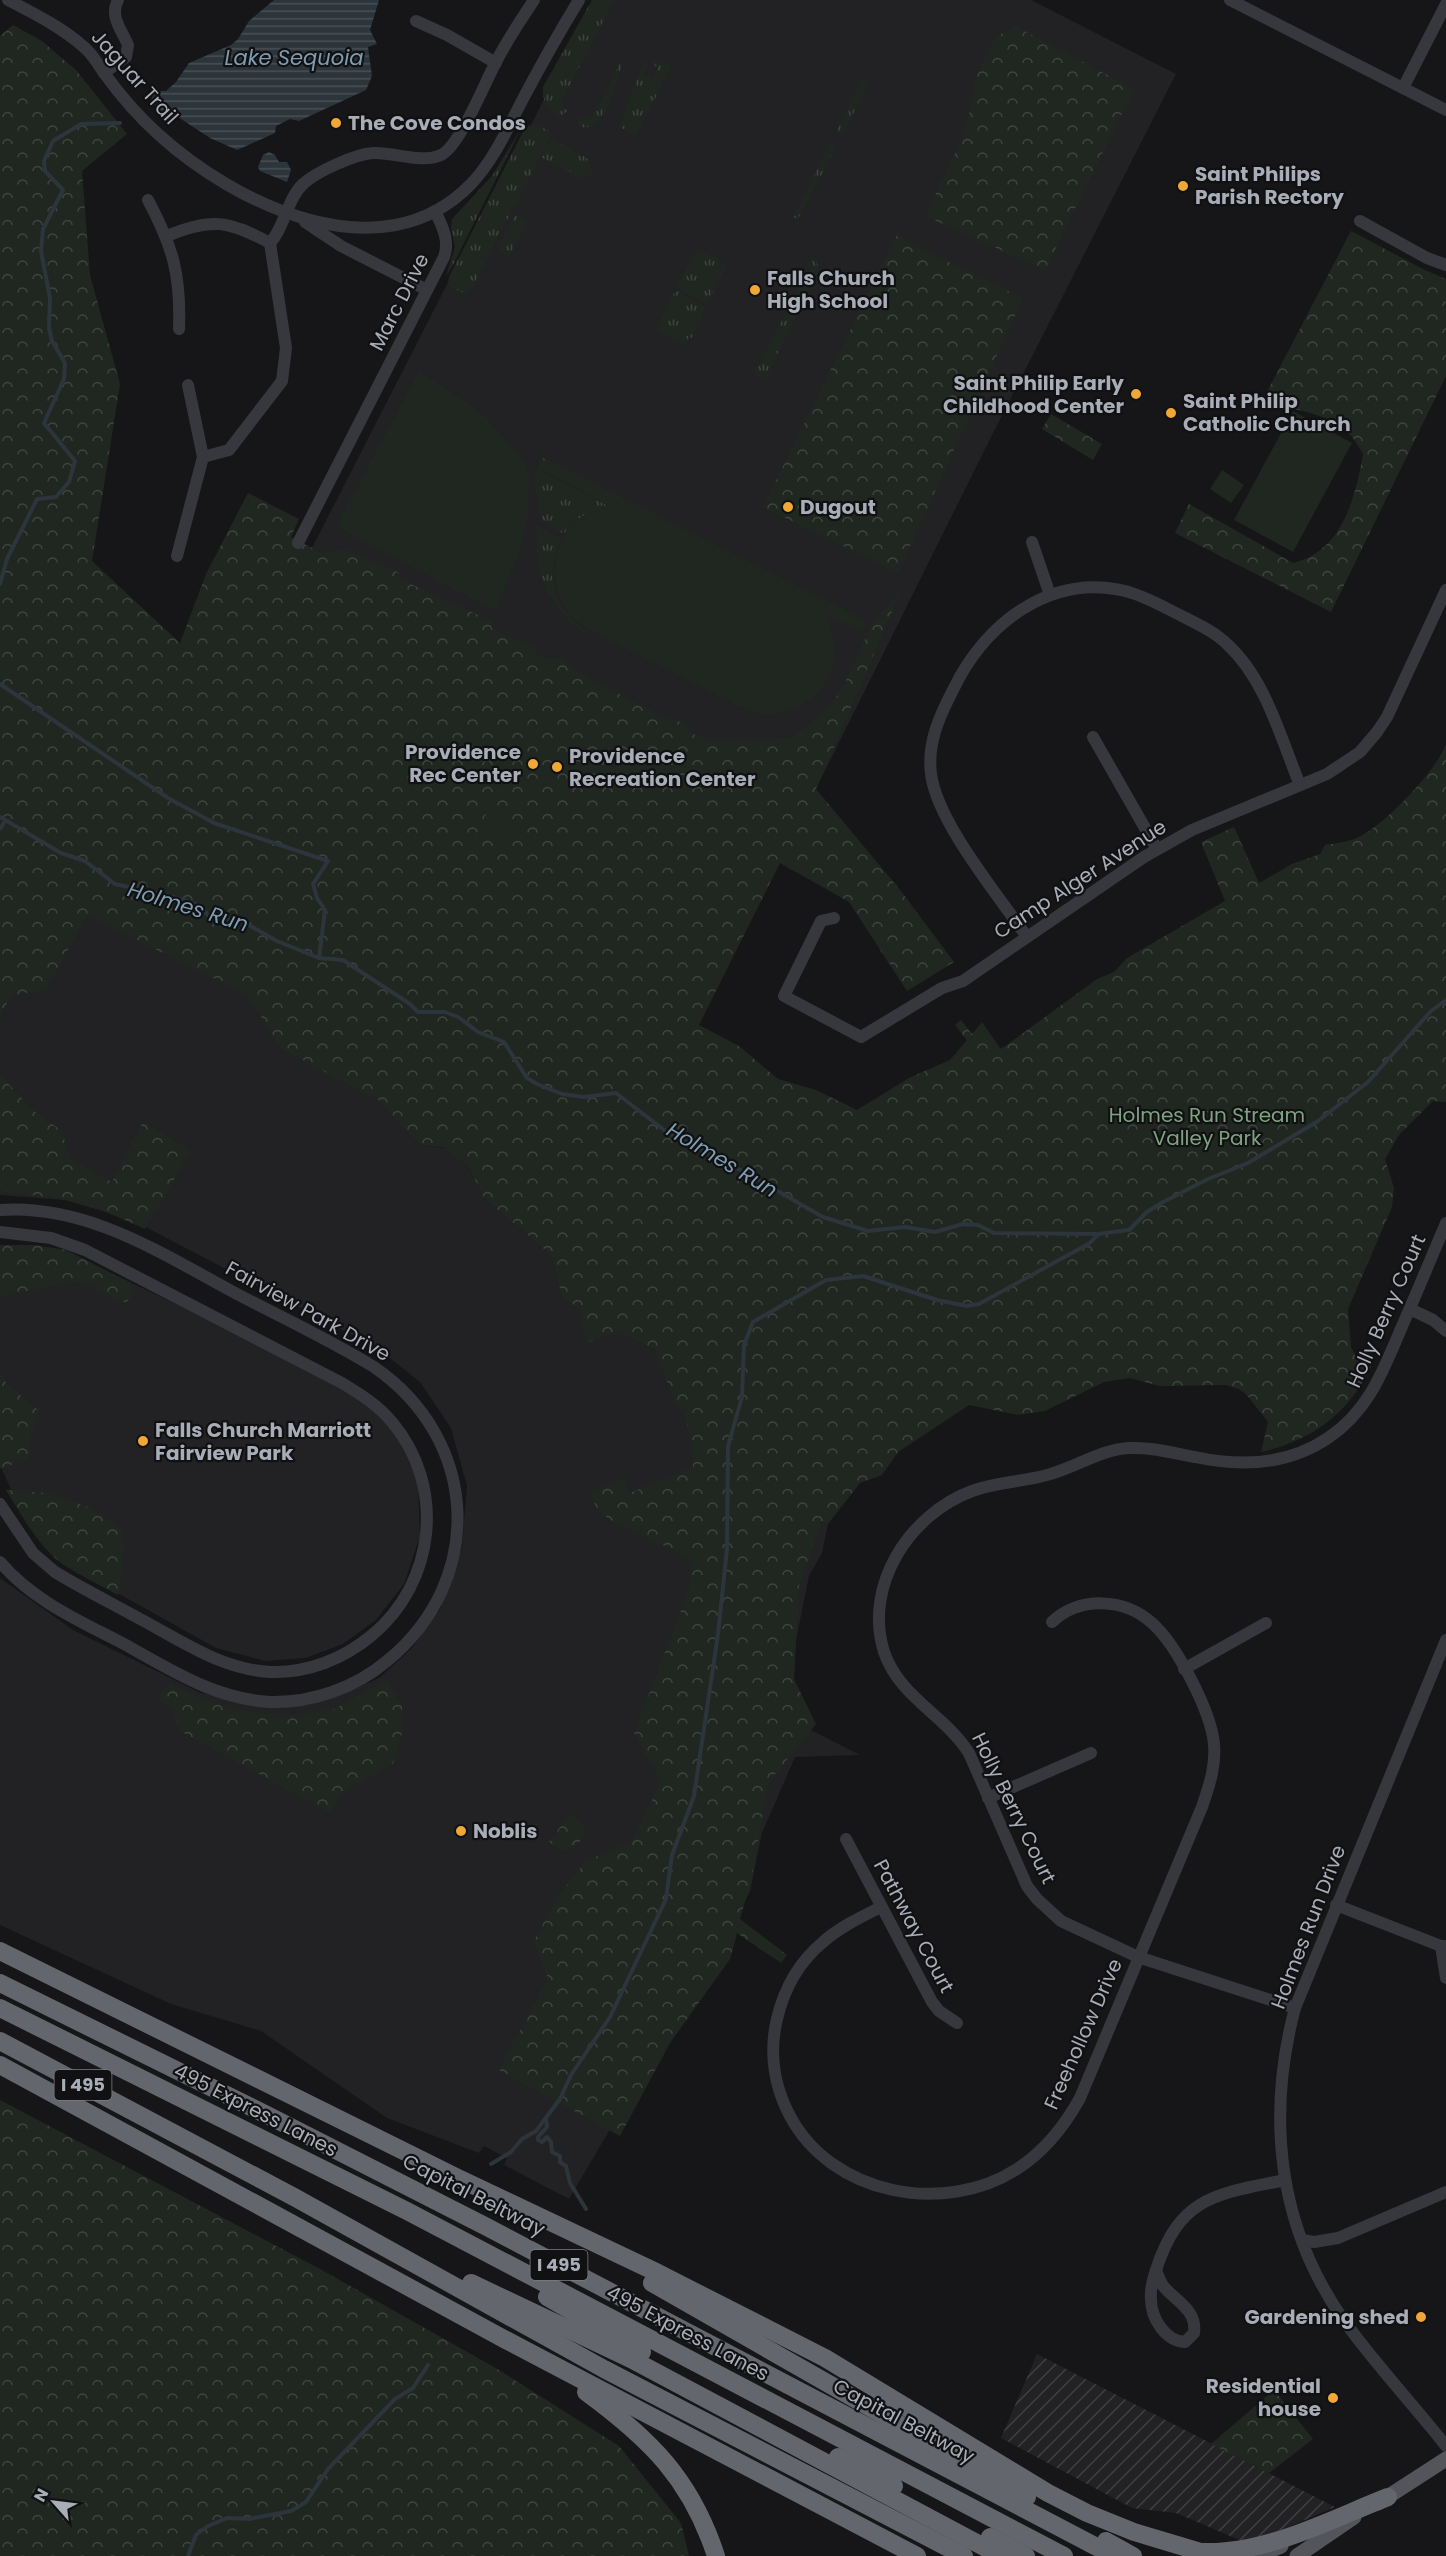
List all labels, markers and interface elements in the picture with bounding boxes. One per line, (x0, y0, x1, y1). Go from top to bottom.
street label: Jaguar Trail (85, 24, 185, 130)
water label: Lake Sequoia (224, 43, 364, 72)
place label: The Cove Condos (348, 109, 526, 137)
marker: The Cove Condos (329, 116, 343, 130)
place label: Saint Philips Parish Rectory (1195, 160, 1344, 211)
marker: Saint Philips Parish Rectory (1176, 179, 1190, 193)
street label: Marc Drive (363, 248, 435, 356)
place label: Falls Church High School (767, 264, 895, 315)
marker: Falls Church High School (748, 283, 762, 297)
place label: Saint Philip Early Childhood Center (943, 369, 1124, 420)
marker: Saint Philip Early Childhood Center (1129, 387, 1143, 401)
place label: Saint Philip Catholic Church (1183, 387, 1351, 438)
marker: Saint Philip Catholic Church (1164, 406, 1178, 420)
place label: Dugout (800, 493, 876, 521)
marker: Dugout (781, 500, 795, 514)
place label: Providence Rec Center (405, 738, 521, 789)
place label: Providence Recreation Center (569, 742, 756, 793)
marker: Providence Rec Center (526, 757, 540, 771)
marker: Providence Recreation Center (550, 760, 564, 774)
street label: Camp Alger Avenue (988, 813, 1172, 945)
water label: Holmes Run (124, 874, 252, 939)
park label: Holmes Run Stream Valley Park (1109, 1101, 1305, 1152)
water label: Holmes Run (661, 1115, 783, 1204)
street label: Holly Berry Court (1340, 1230, 1432, 1392)
street label: Fairview Park Drive (220, 1254, 396, 1368)
place label: Falls Church Marriott Fairview Park (155, 1416, 371, 1467)
marker: Falls Church Marriott Fairview Park (136, 1434, 150, 1448)
street label: Holly Berry Court (965, 1728, 1063, 1888)
place label: Noblis (473, 1817, 537, 1845)
marker: Noblis (454, 1824, 468, 1838)
street label: Holmes Run Drive (1264, 1841, 1352, 2013)
street label: Pathway Court (867, 1854, 961, 1998)
street label: Freehollow Drive (1037, 1954, 1129, 2114)
street label: 495 Express Lanes (169, 2057, 343, 2163)
road number: I 495 (54, 2070, 112, 2100)
street label: Capital Beltway (398, 2147, 550, 2243)
road number: I 495 (530, 2250, 588, 2280)
street label: 495 Express Lanes (602, 2278, 774, 2388)
place label: Gardening shed (1245, 2303, 1409, 2331)
marker: Gardening shed (1414, 2310, 1428, 2324)
street label: Capital Beltway (828, 2372, 980, 2470)
place label: Residential house (1206, 2372, 1321, 2423)
marker: Residential house (1326, 2391, 1340, 2405)
north arrow (24, 2472, 84, 2532)
text: N (28, 2484, 54, 2506)

